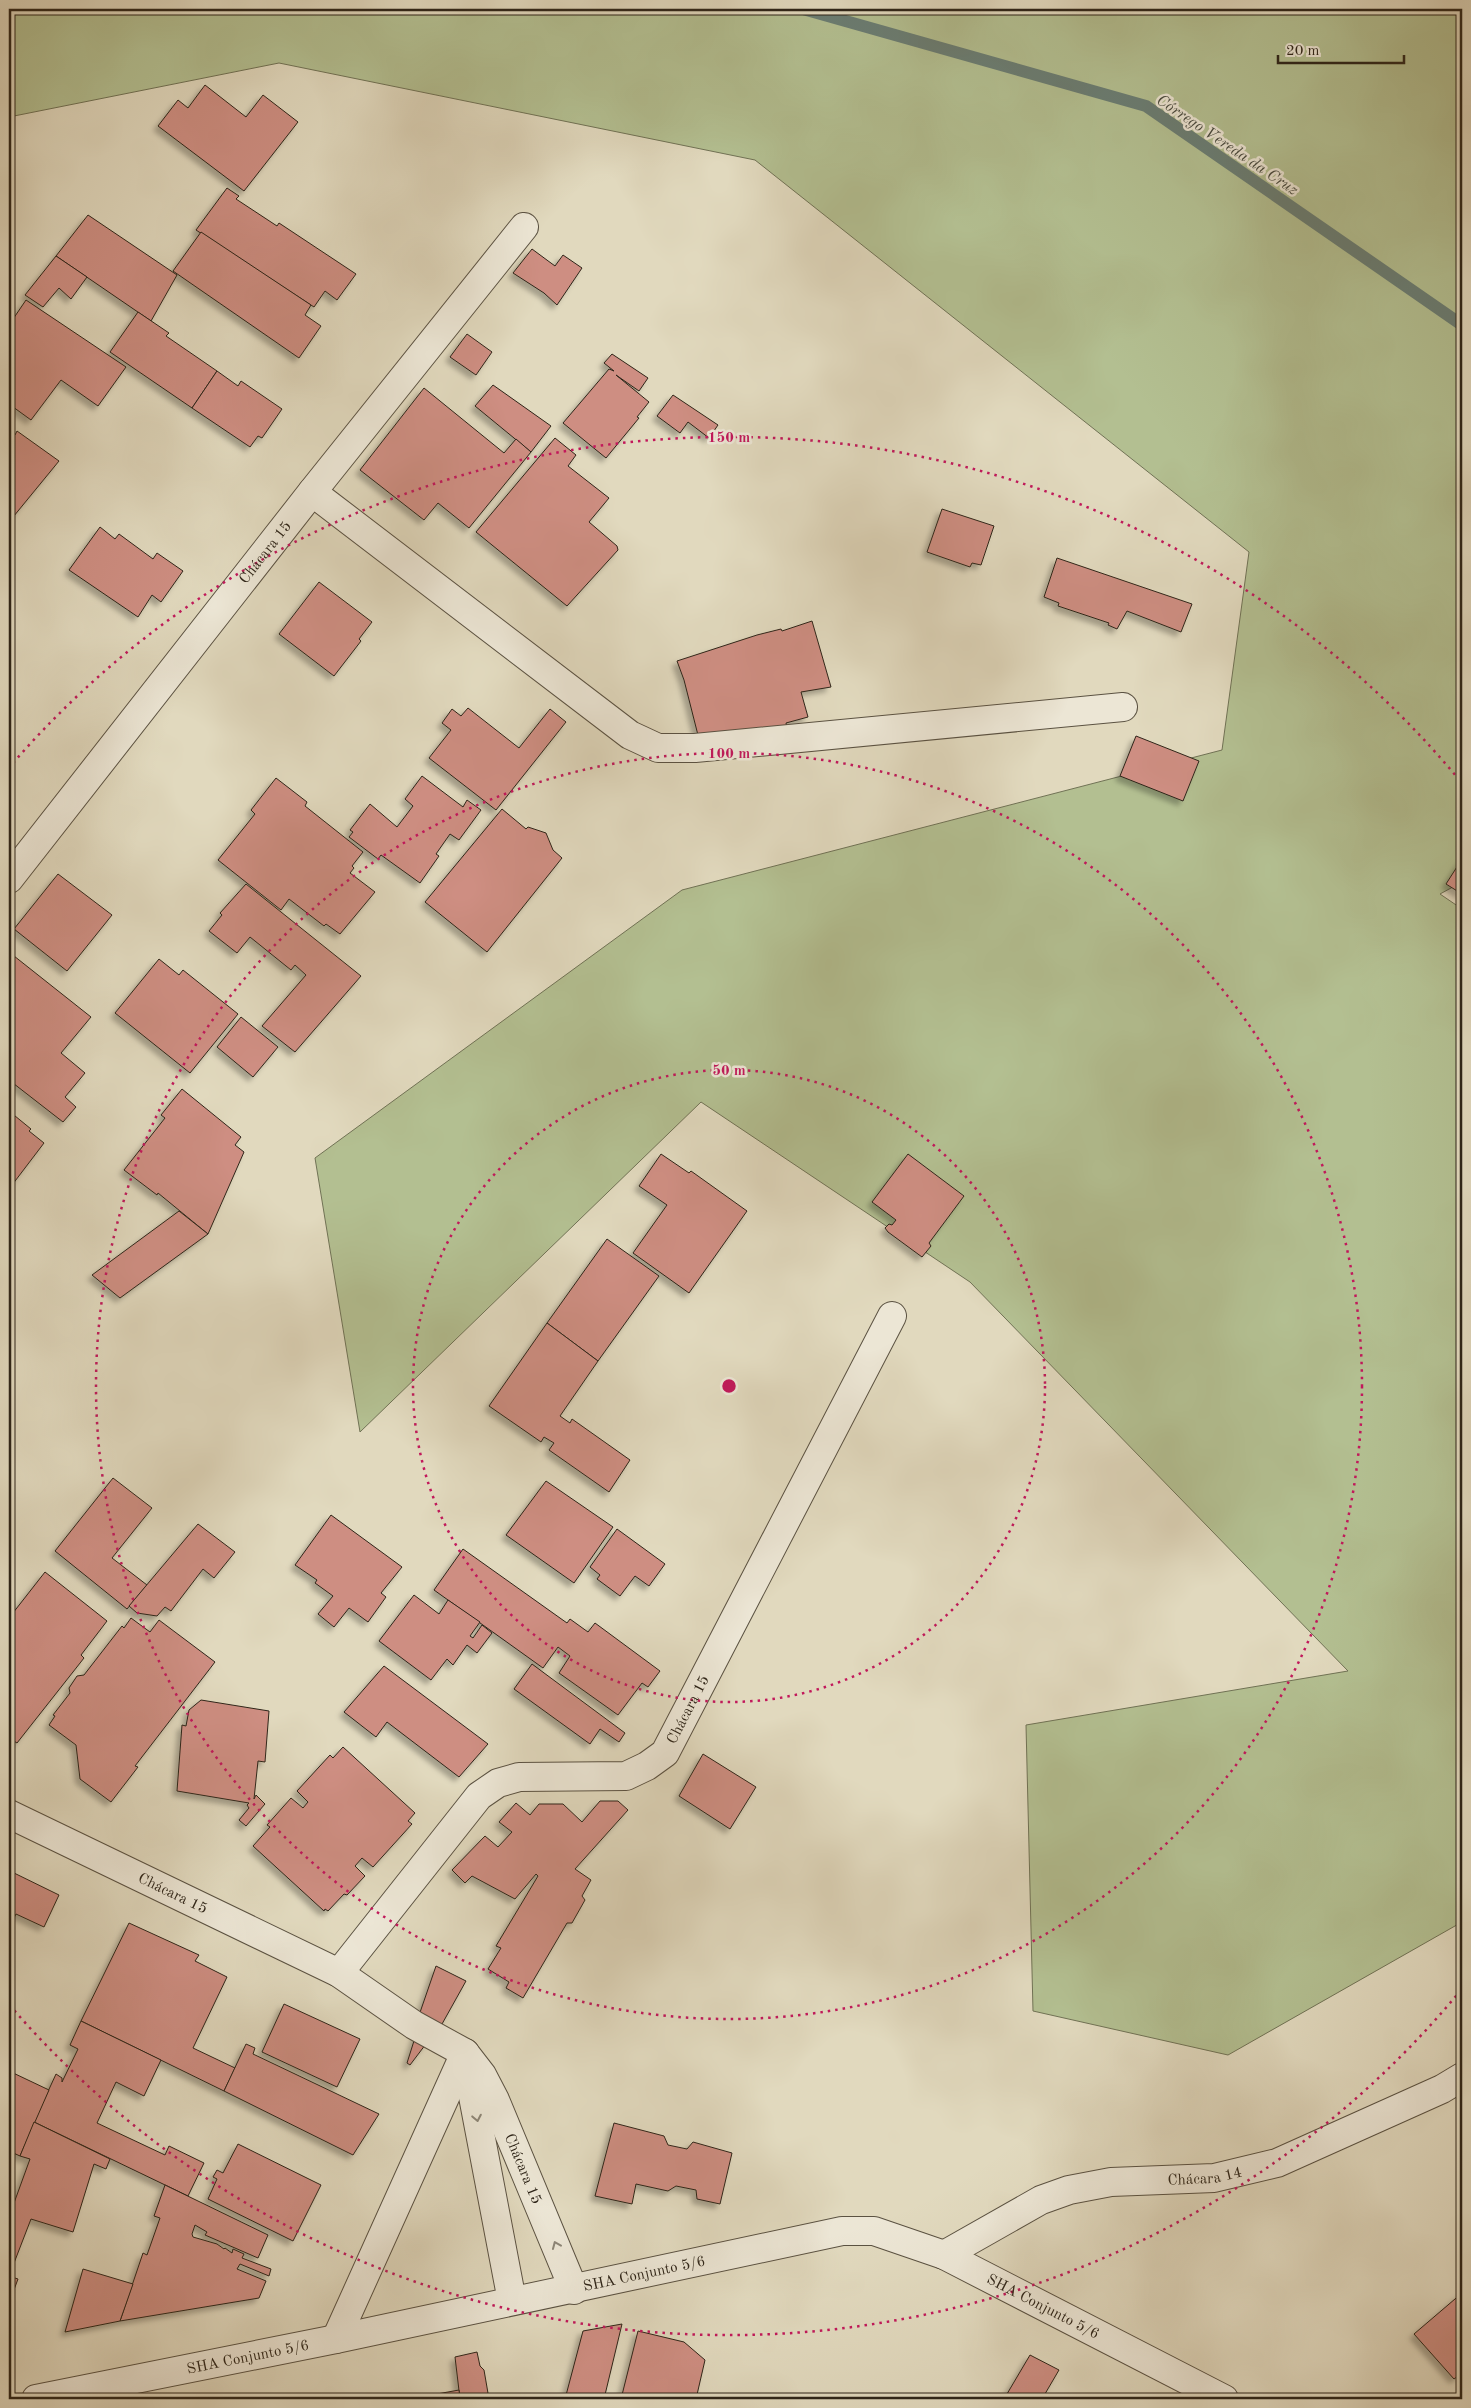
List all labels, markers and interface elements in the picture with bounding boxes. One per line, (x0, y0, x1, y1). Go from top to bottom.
scale bar (1278, 32, 1405, 64)
text: 20 m (1286, 44, 1320, 59)
water label: Córrego Vereda da Cruz (1153, 92, 1301, 199)
text: 150 m (708, 431, 750, 446)
street label: Chácara 15 (237, 519, 295, 587)
text: 100 m (708, 747, 750, 762)
text: 50 m (712, 1064, 746, 1079)
centre of rings (720, 1377, 738, 1395)
street label: Chácara 15 (665, 1674, 713, 1747)
street label: Chácara 15 (135, 1871, 209, 1917)
one-way arrow (472, 2114, 482, 2123)
street label: Chácara 15 (501, 2132, 543, 2207)
street label: Chácara 14 (1167, 2166, 1244, 2189)
one-way arrow (551, 2241, 562, 2250)
street label: SHA Conjunto 5/6 (582, 2254, 707, 2295)
street label: SHA Conjunto 5/6 (984, 2272, 1101, 2343)
street label: SHA Conjunto 5/6 (186, 2339, 311, 2378)

